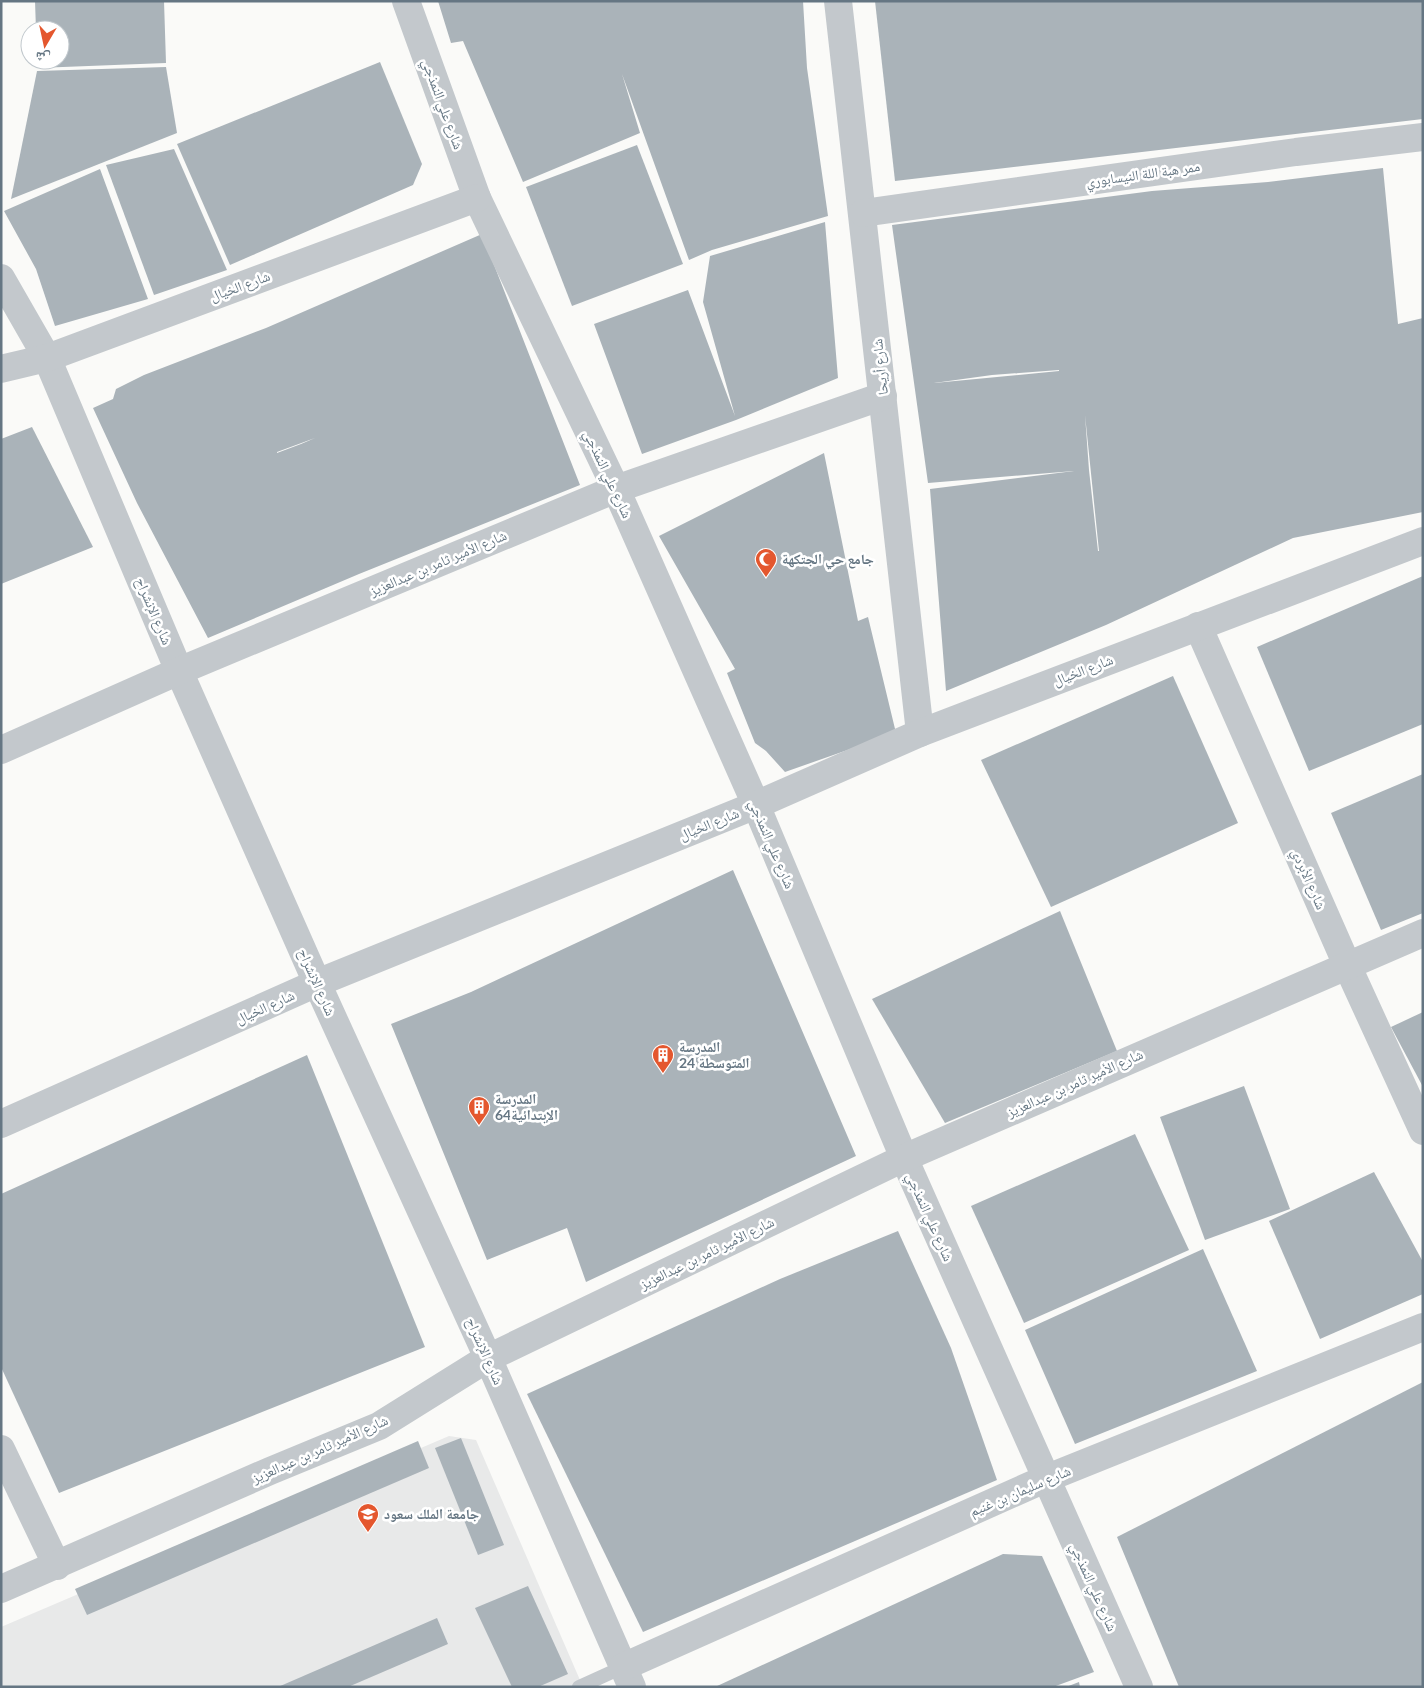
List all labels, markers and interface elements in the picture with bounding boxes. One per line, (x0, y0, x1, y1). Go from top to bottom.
north arrow (20, 20, 70, 70)
text: ش (34, 48, 52, 68)
street label: شارع علي النمذجي (416, 56, 468, 153)
street label: ممر هبة اللة النيسابوري (1085, 157, 1201, 193)
street label: شارع الخيال (207, 267, 273, 306)
street label: شارع أريحا (868, 338, 893, 396)
street label: شارع علي النمذجي (577, 427, 636, 522)
street label: شارع الأمير ثامر بن عبدالعزيز (366, 526, 510, 601)
mosque icon: جامع حي الجتكهة (754, 547, 778, 578)
place label: جامع حي الجتكهة (782, 550, 874, 570)
street label: شارع الإنشراح (131, 574, 176, 648)
street label: شارع الخيال (1050, 650, 1116, 691)
street label: شارع علي النمذجي (743, 797, 799, 892)
street label: شارع الخيال (677, 804, 742, 845)
street label: شارع الأبردي (1285, 846, 1330, 913)
street label: شارع الإنشراح (293, 946, 340, 1019)
street label: شارع الخيال (233, 986, 298, 1029)
place label: المدرسة المتوسطة 24 (679, 1038, 750, 1071)
building icon: المدرسة المتوسطة 24 (651, 1043, 675, 1074)
street label: شارع الأمير ثامر بن عبدالعزيز (1003, 1045, 1146, 1122)
place label: المدرسة الإبتدائية64 (495, 1090, 558, 1124)
building icon: المدرسة الإبتدائية64 (467, 1095, 491, 1126)
street label: شارع علي النمذجي (900, 1170, 958, 1265)
street label: شارع الأمير ثامر بن عبدالعزيز (636, 1213, 777, 1295)
street label: شارع الإنشراح (461, 1315, 508, 1388)
street label: شارع الأمير ثامر بن عبدالعزيز (248, 1411, 391, 1488)
street label: شارع سليمان بن غنيم (967, 1462, 1074, 1521)
school or university icon: جامعة الملك سعود (356, 1502, 380, 1533)
place label: جامعة الملك سعود (384, 1505, 479, 1522)
street label: شارع علي النمذجي (1064, 1540, 1122, 1635)

